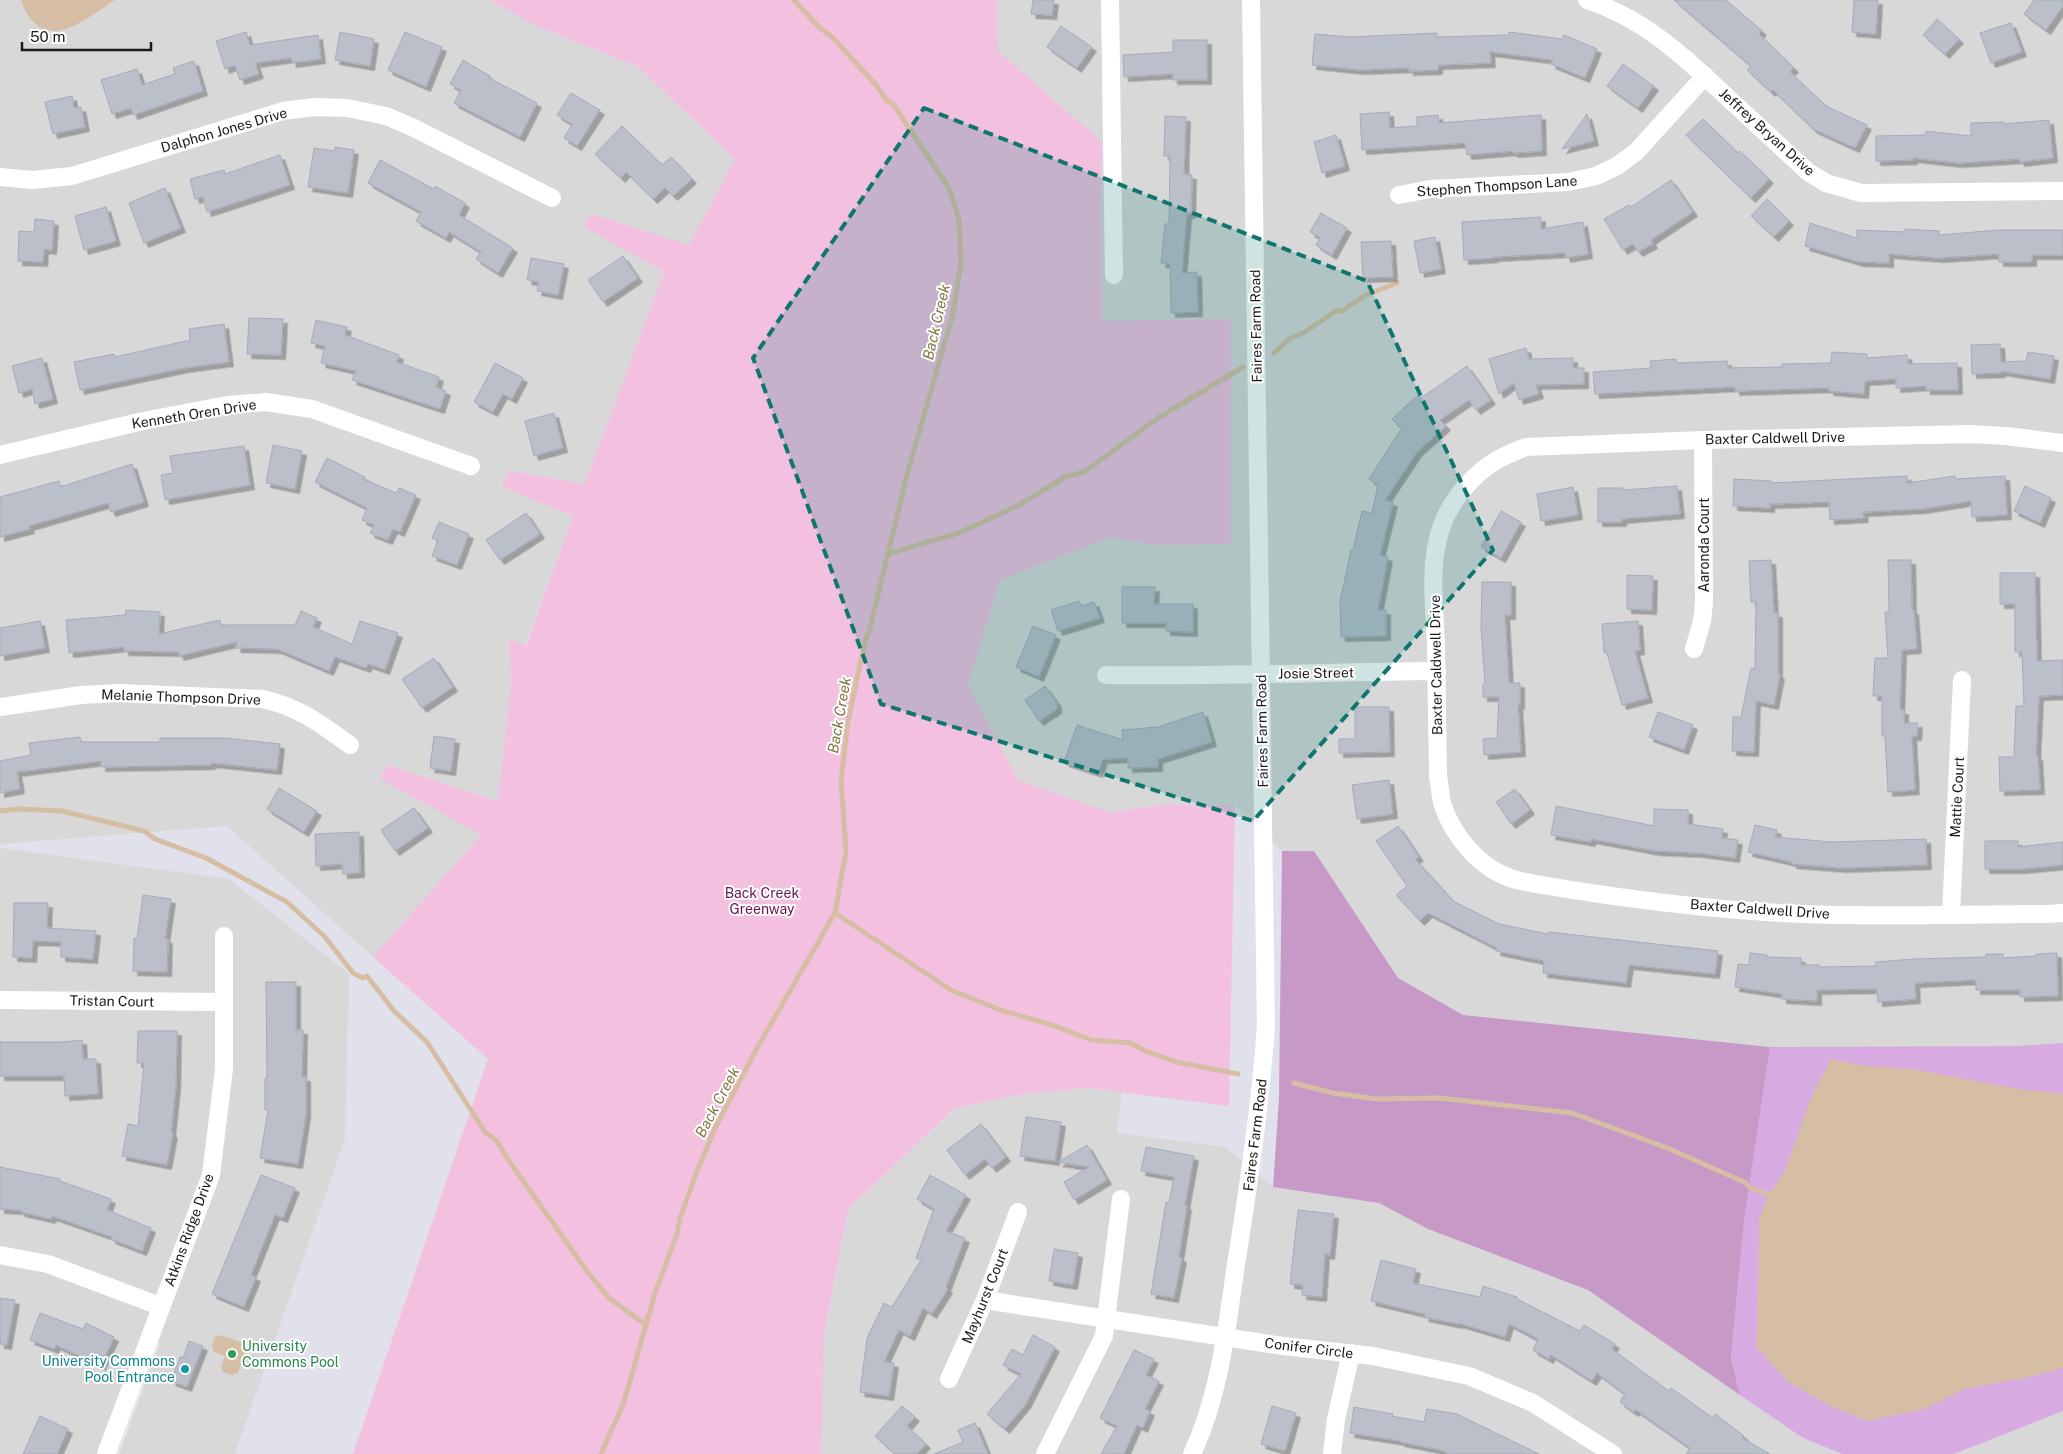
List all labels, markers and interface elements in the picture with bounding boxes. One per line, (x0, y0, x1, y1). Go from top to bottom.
scale bar (22, 20, 151, 52)
text: 50 m (30, 28, 65, 45)
street label: Jeffrey Bryan Drive (1716, 85, 1818, 179)
street label: Dalphon Jones Drive (159, 104, 289, 156)
street label: Stephen Thompson Lane (1416, 172, 1578, 200)
street label: Faires Farm Road (1247, 269, 1265, 383)
water label: Back Creek (919, 282, 953, 362)
street label: Kenneth Oren Drive (130, 396, 258, 432)
street label: Baxter Caldwell Drive (1705, 429, 1845, 447)
street label: Aaronda Court (1696, 498, 1712, 592)
street label: Baxter Caldwell Drive (1427, 595, 1445, 735)
street label: Josie Street (1278, 664, 1354, 682)
street label: Faires Farm Road (1253, 674, 1271, 788)
water label: Back Creek (824, 675, 854, 754)
street label: Melanie Thompson Drive (101, 686, 261, 708)
street label: Mattie Court (1947, 756, 1967, 838)
park label: Back Creek Greenway (725, 885, 799, 917)
street label: Baxter Caldwell Drive (1690, 896, 1830, 922)
street label: Tristan Court (69, 992, 155, 1010)
water label: Back Creek (691, 1063, 743, 1140)
street label: Faires Farm Road (1240, 1078, 1270, 1192)
street label: Atkins Ridge Drive (161, 1171, 217, 1289)
street label: Mayhurst Court (959, 1246, 1011, 1346)
street label: Conifer Circle (1264, 1335, 1354, 1361)
place label: University Commons Pool (242, 1338, 339, 1370)
marker: University Commons Pool (226, 1348, 238, 1360)
place label: University Commons Pool Entrance (42, 1353, 175, 1385)
marker: University Commons Pool Entrance (179, 1363, 191, 1375)

